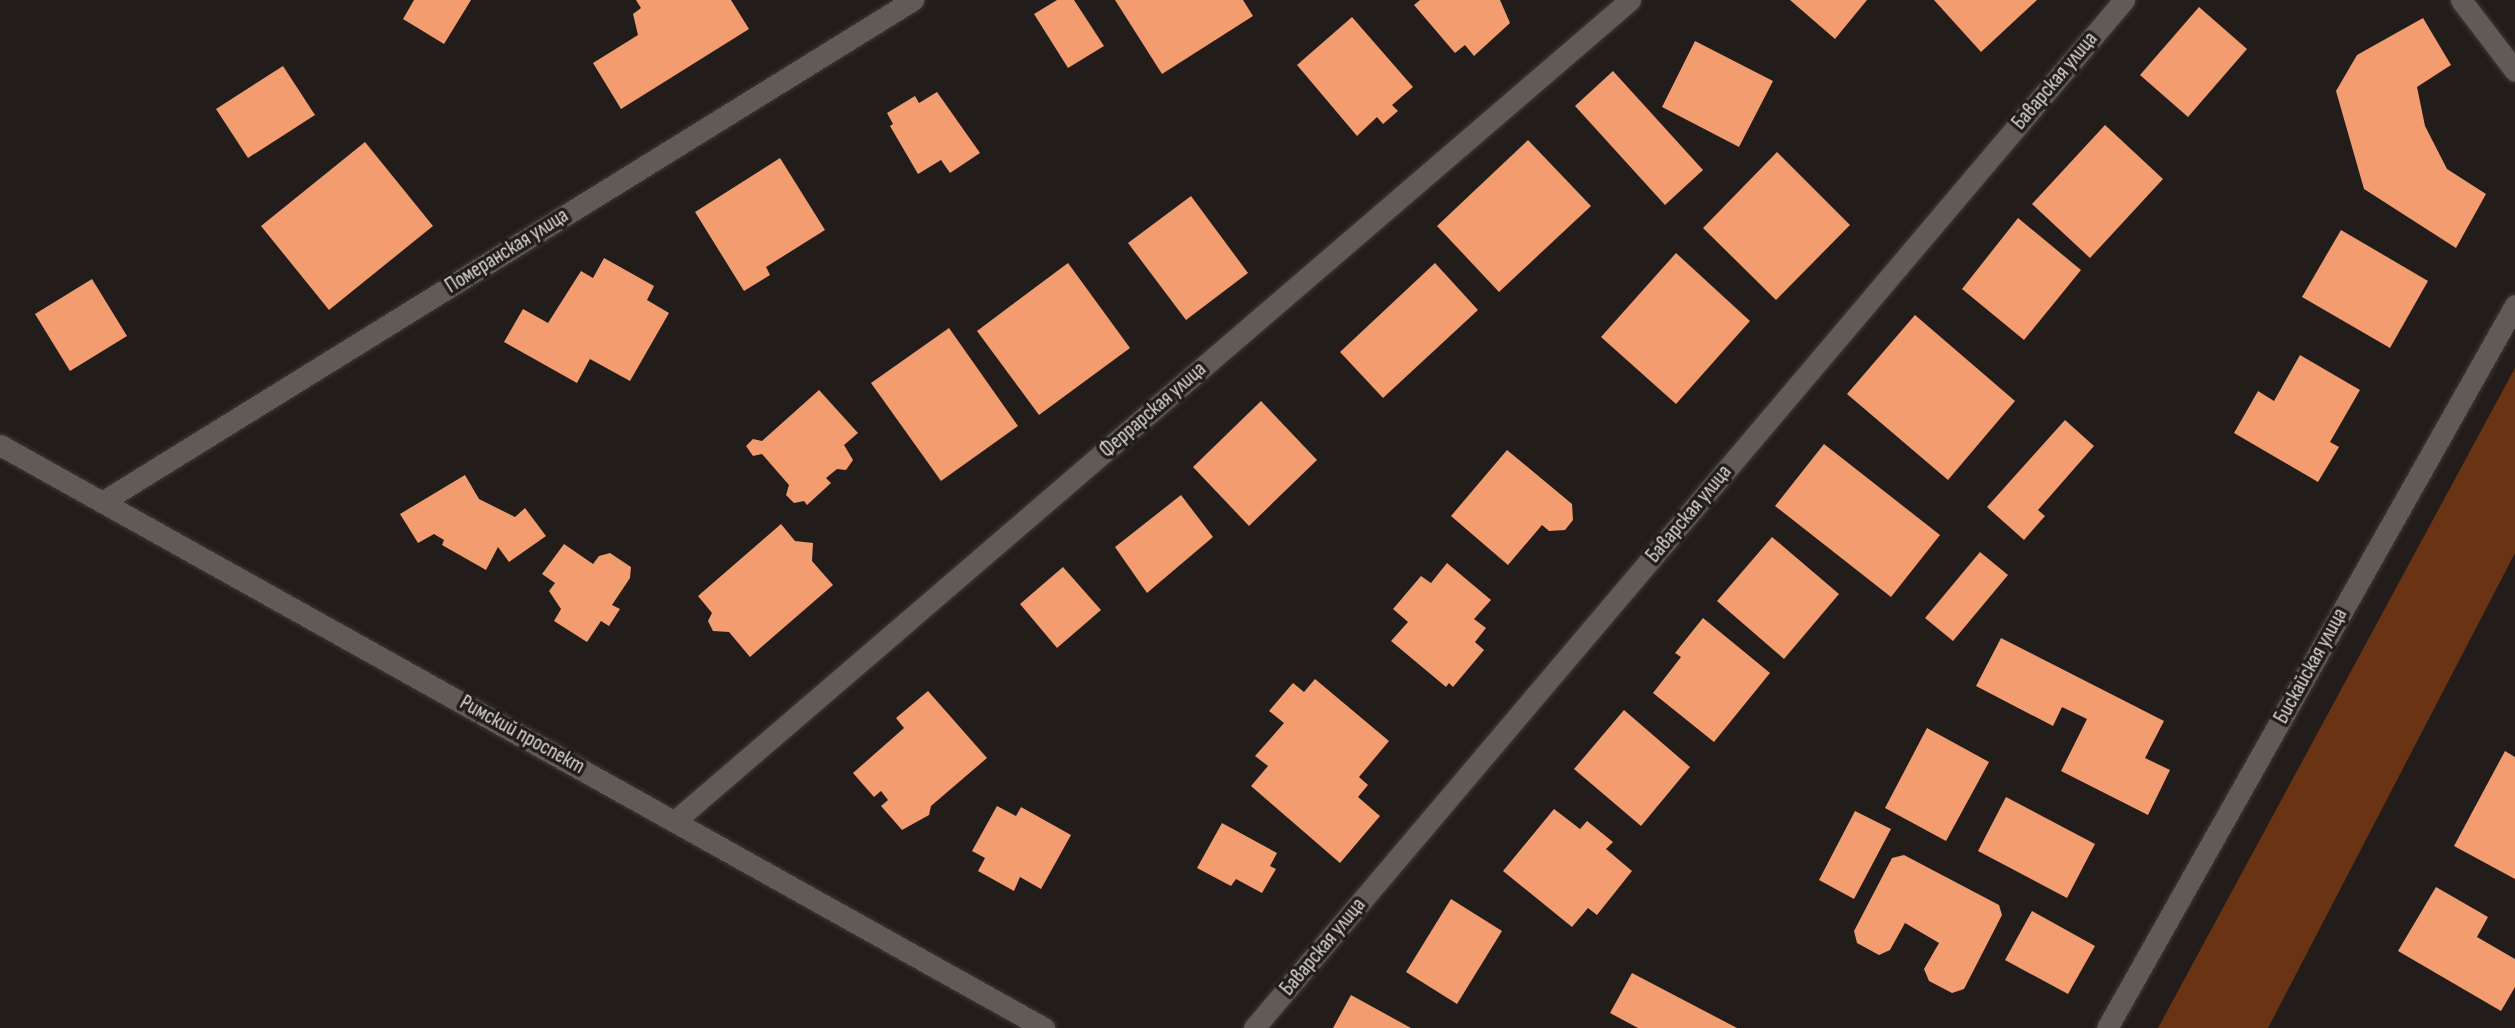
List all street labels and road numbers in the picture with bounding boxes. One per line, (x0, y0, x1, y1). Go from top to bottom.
street label: Баварская улица (2007, 27, 2103, 135)
street label: Померанская улица (441, 203, 573, 299)
street label: Феррарская улица (1095, 357, 1211, 463)
street label: Баварская улица (1641, 460, 1737, 568)
street label: Бискайская улица (2269, 604, 2353, 728)
street label: Римский проспект (455, 690, 589, 780)
street label: Баварская улица (1275, 893, 1371, 1001)

